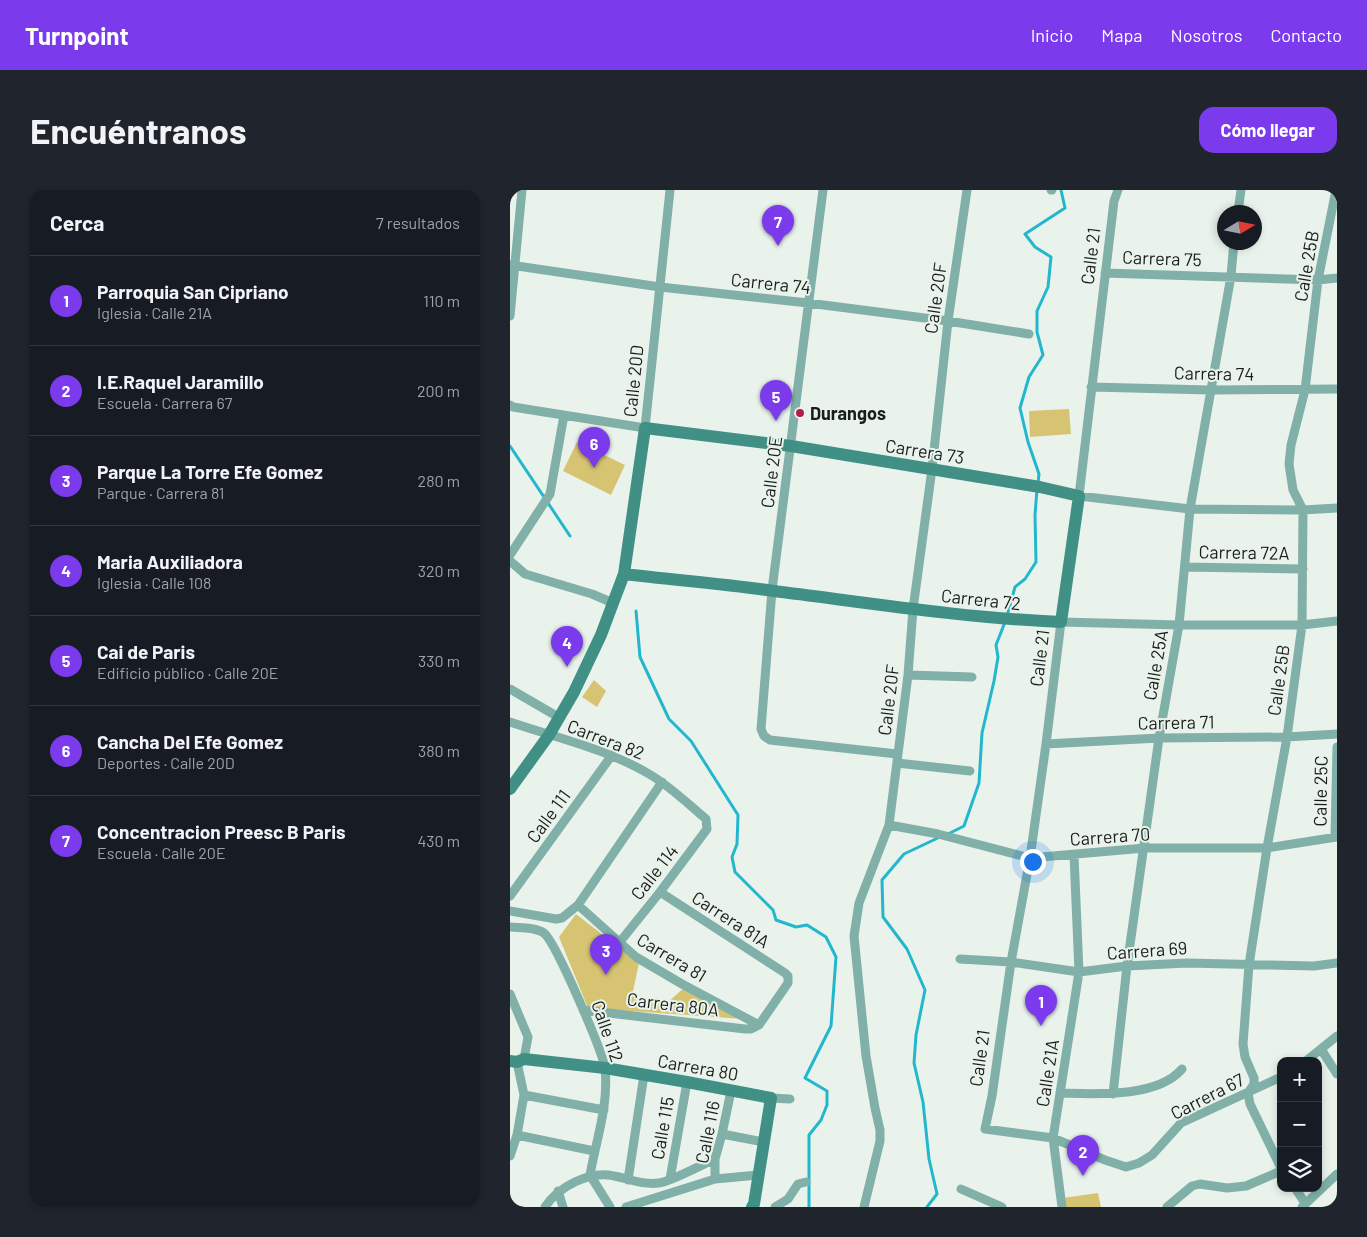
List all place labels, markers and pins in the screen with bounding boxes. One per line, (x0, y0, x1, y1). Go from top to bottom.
pin: 7 (762, 205, 794, 246)
pin: 5 (760, 380, 792, 421)
place label: Durangos (810, 402, 886, 424)
marker: Durangos (794, 407, 806, 419)
pin: 6 (578, 427, 610, 468)
pin: 4 (551, 626, 583, 667)
pin: 3 (590, 934, 622, 975)
pin: 1 (1025, 985, 1057, 1026)
pin: 2 (1067, 1135, 1099, 1176)

